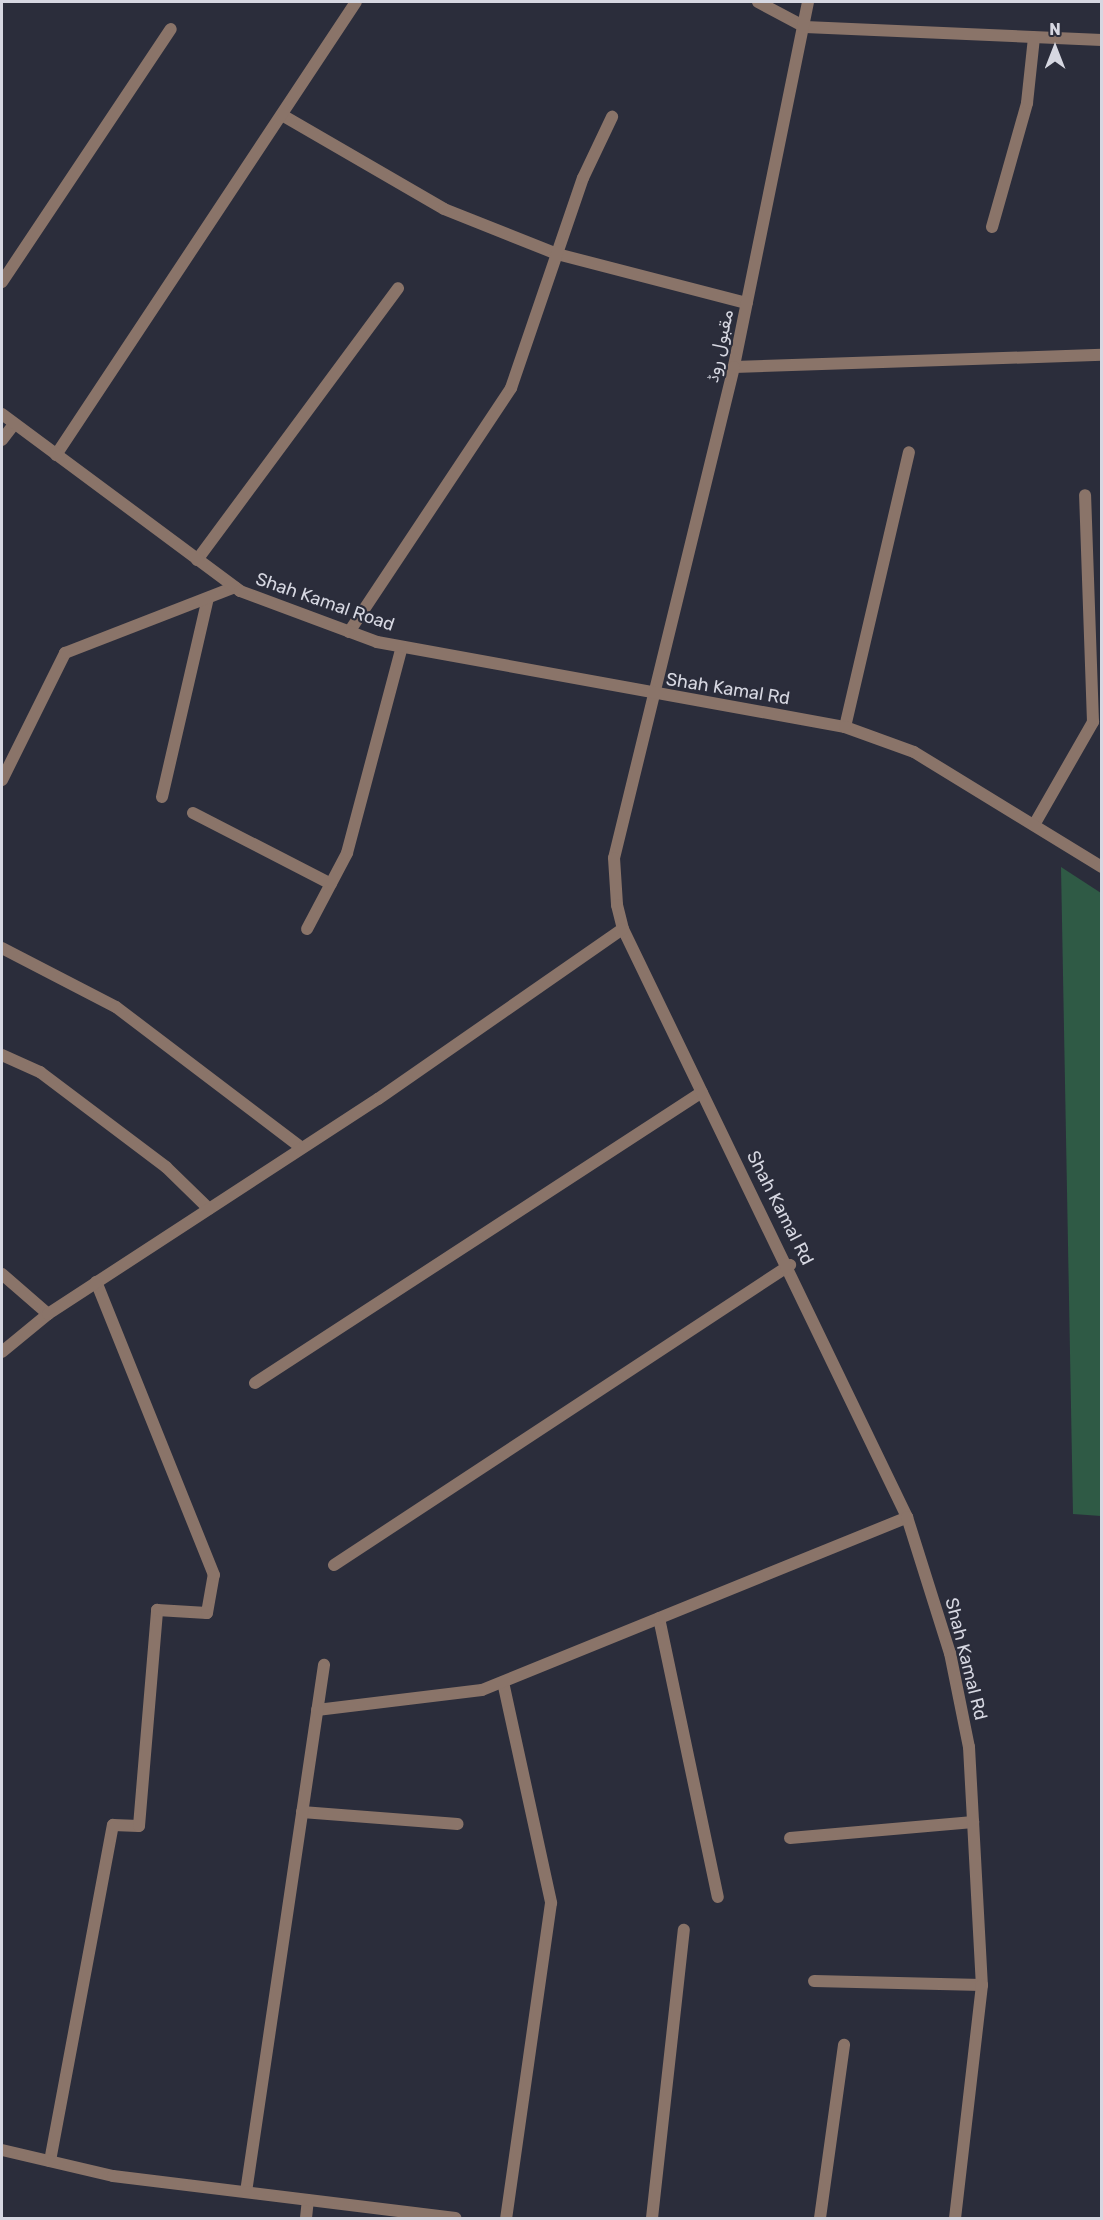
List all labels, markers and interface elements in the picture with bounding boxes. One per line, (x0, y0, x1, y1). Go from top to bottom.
north arrow (1025, 18, 1085, 78)
text: N (1049, 20, 1061, 39)
street label: مقبول روڈ (702, 308, 738, 384)
street label: Shah Kamal Road (253, 568, 397, 636)
street label: Shah Kamal Rd (664, 669, 792, 709)
street label: Shah Kamal Rd (742, 1147, 818, 1269)
street label: Shah Kamal Rd (940, 1596, 992, 1722)

